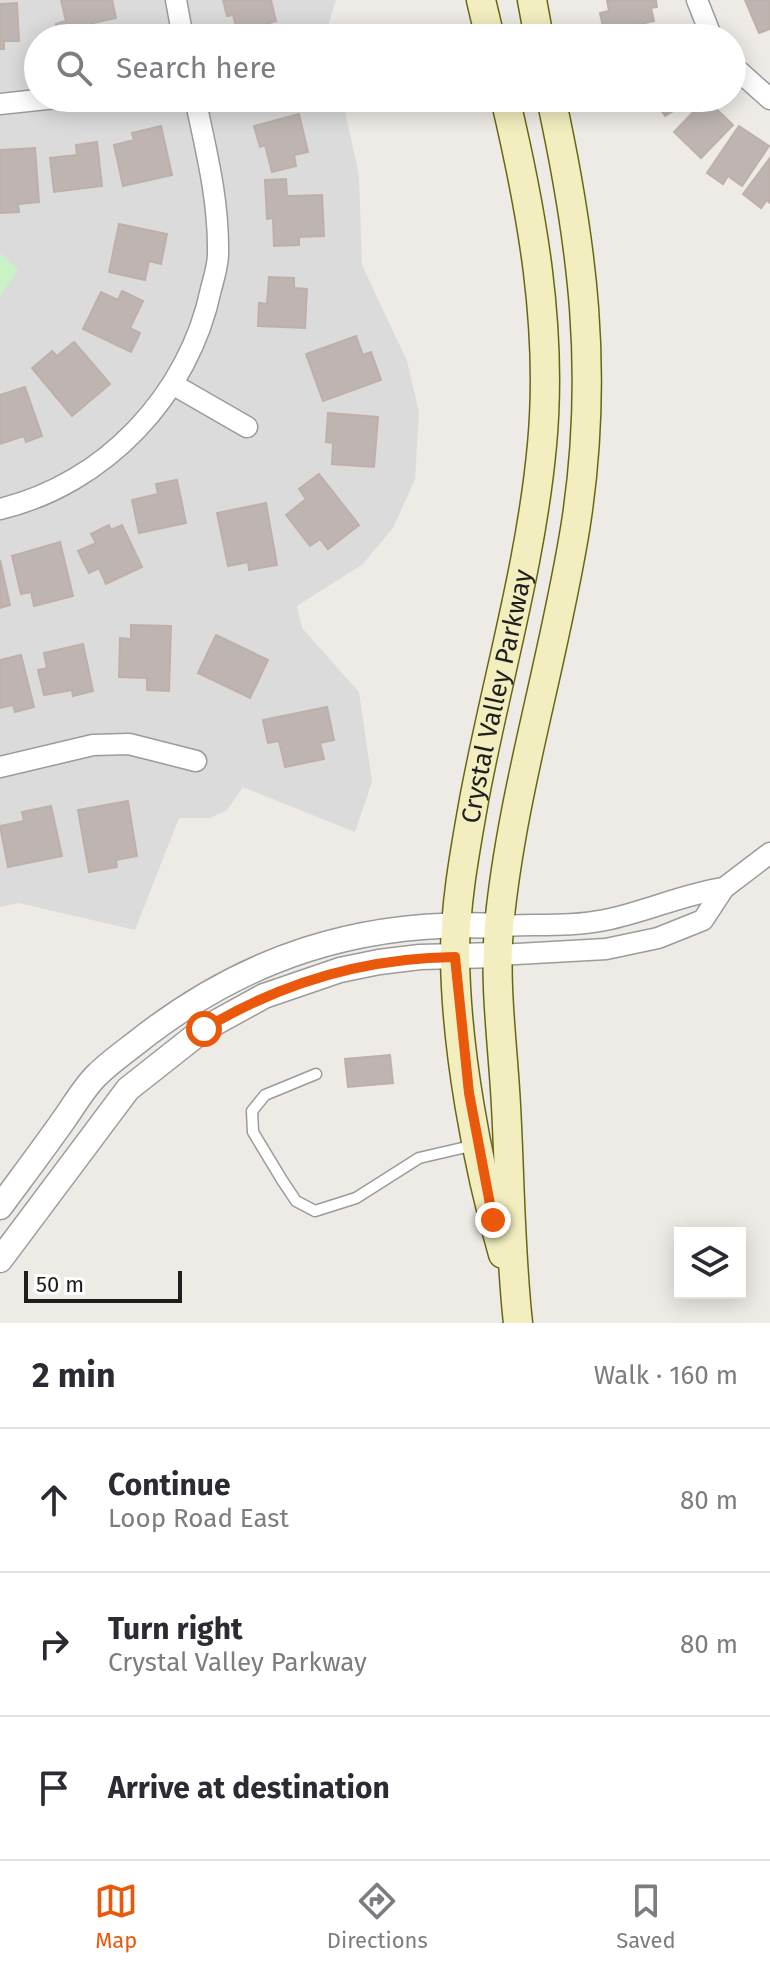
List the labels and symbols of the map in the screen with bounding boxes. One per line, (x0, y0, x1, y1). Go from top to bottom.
street label: Crystal Valley Parkway (455, 567, 539, 826)
route start (186, 1011, 222, 1047)
route end (475, 1202, 511, 1238)
scale bar (24, 1267, 182, 1303)

